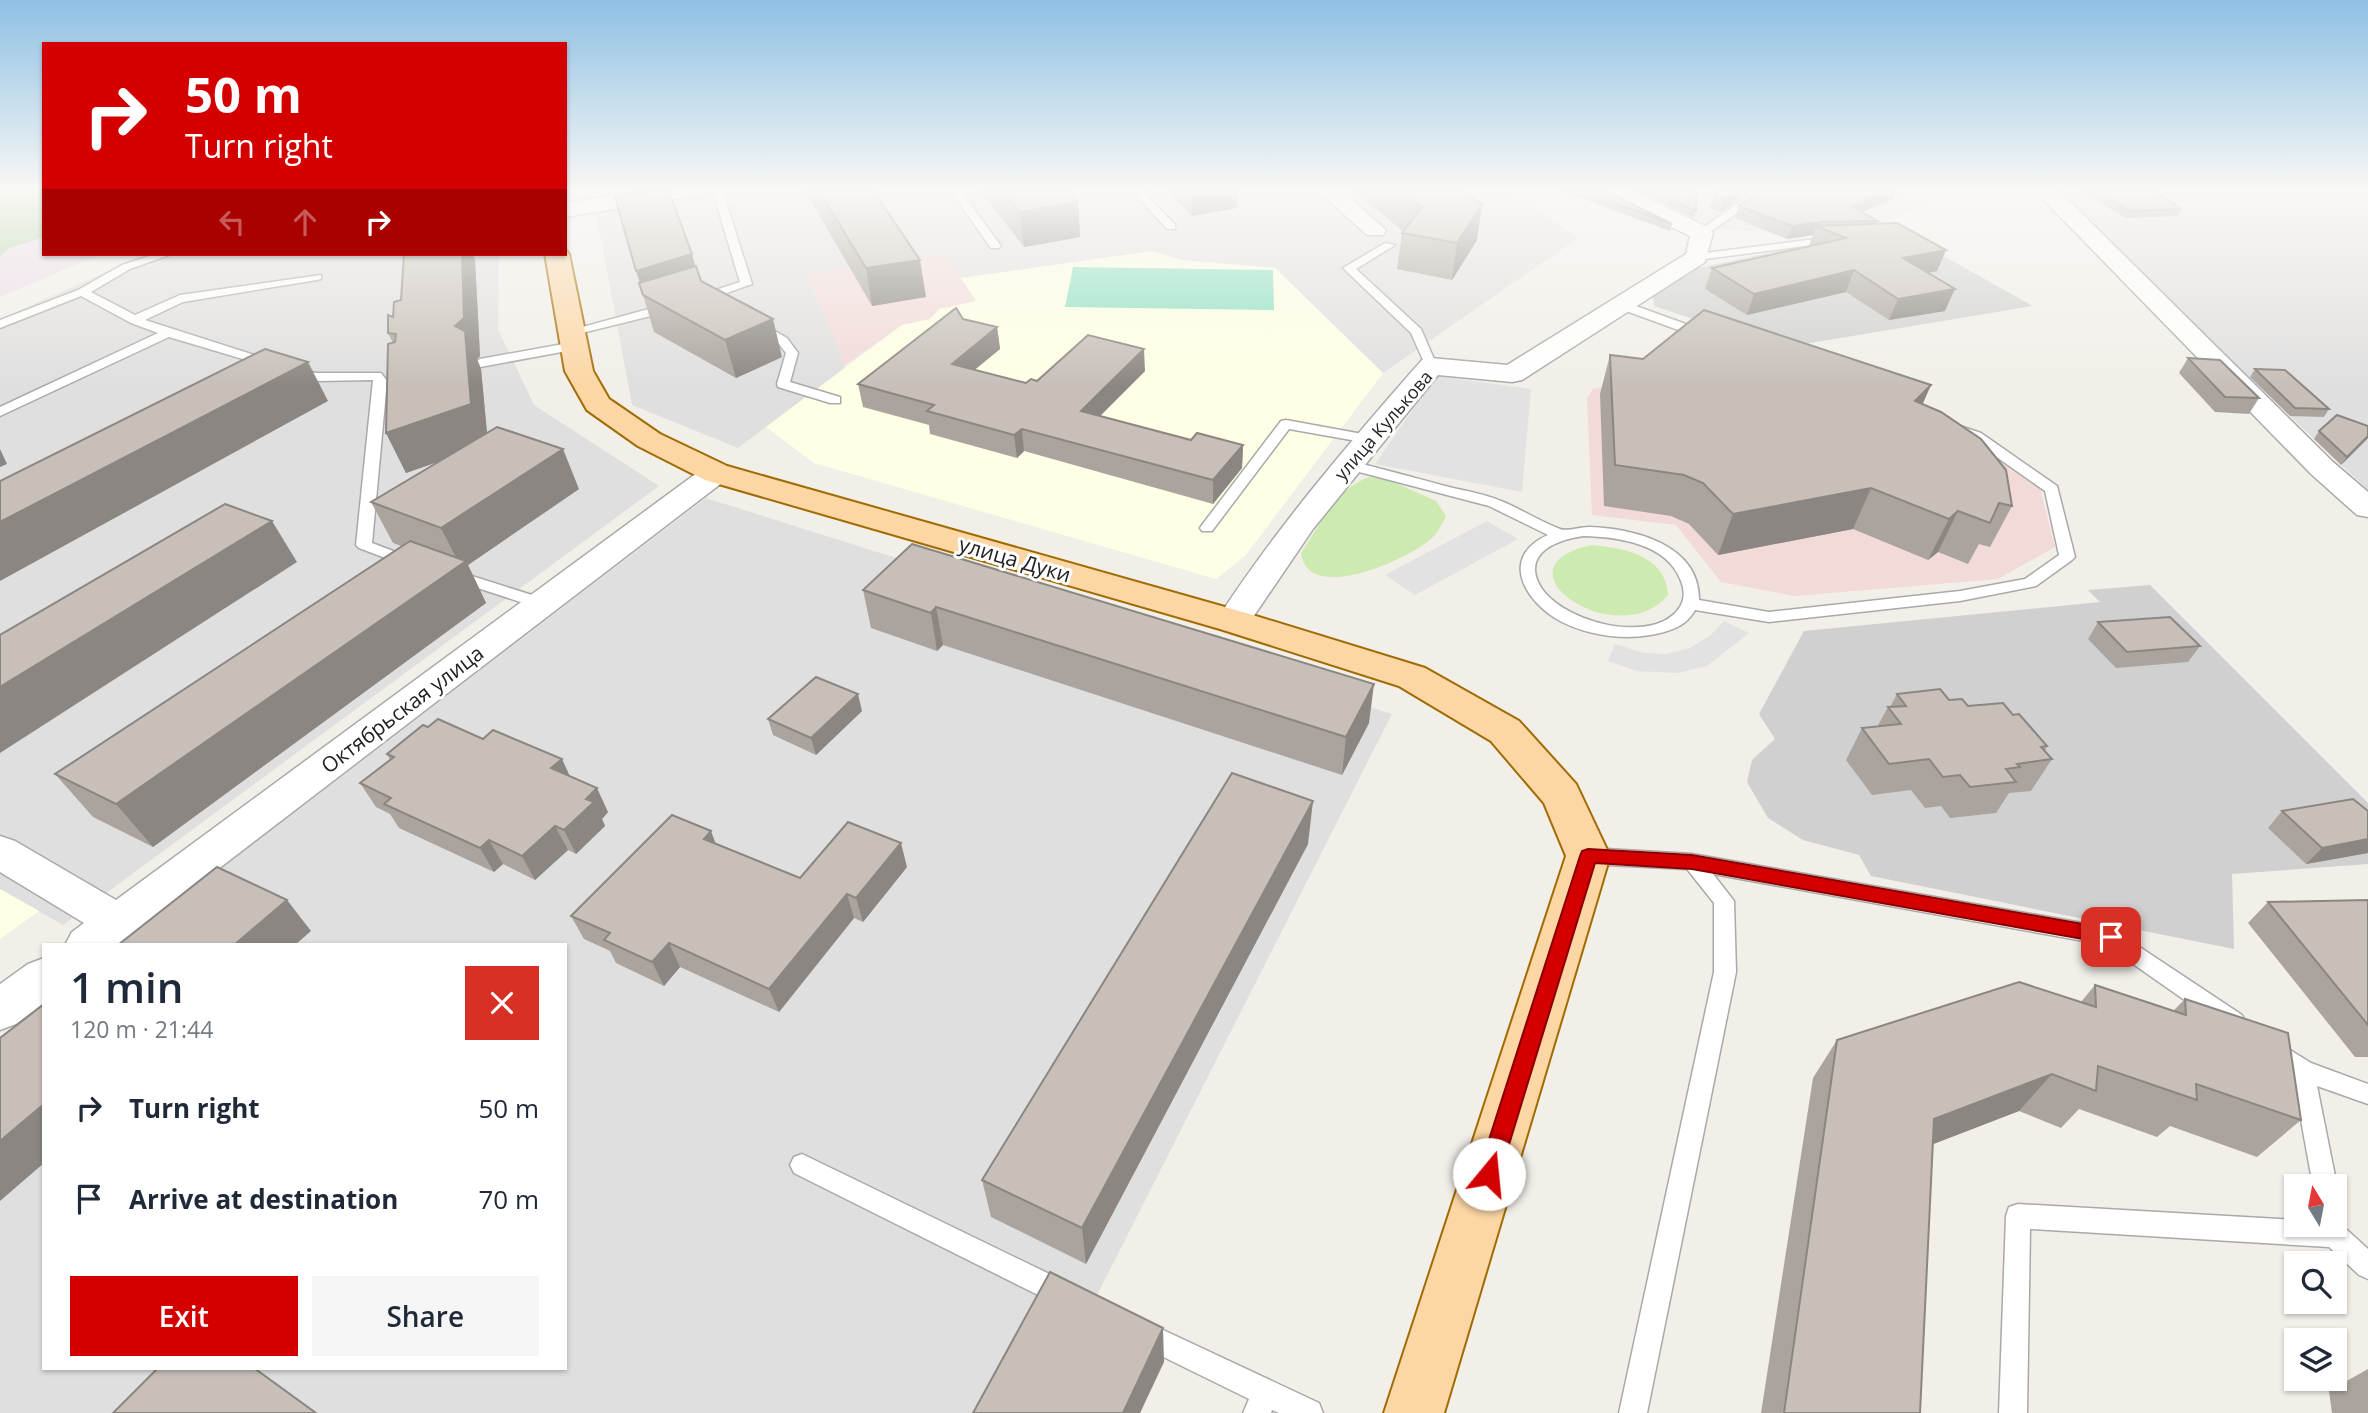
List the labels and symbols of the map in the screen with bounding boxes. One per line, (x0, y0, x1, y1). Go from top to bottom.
street label: улица Кулькова (1329, 365, 1437, 485)
street label: улица Дуки (956, 530, 1074, 588)
street label: Октябрьская улица (315, 639, 489, 779)
pin (2081, 907, 2141, 967)
position arrow (1452, 1137, 1526, 1211)
north arrow (2284, 1174, 2347, 1237)

